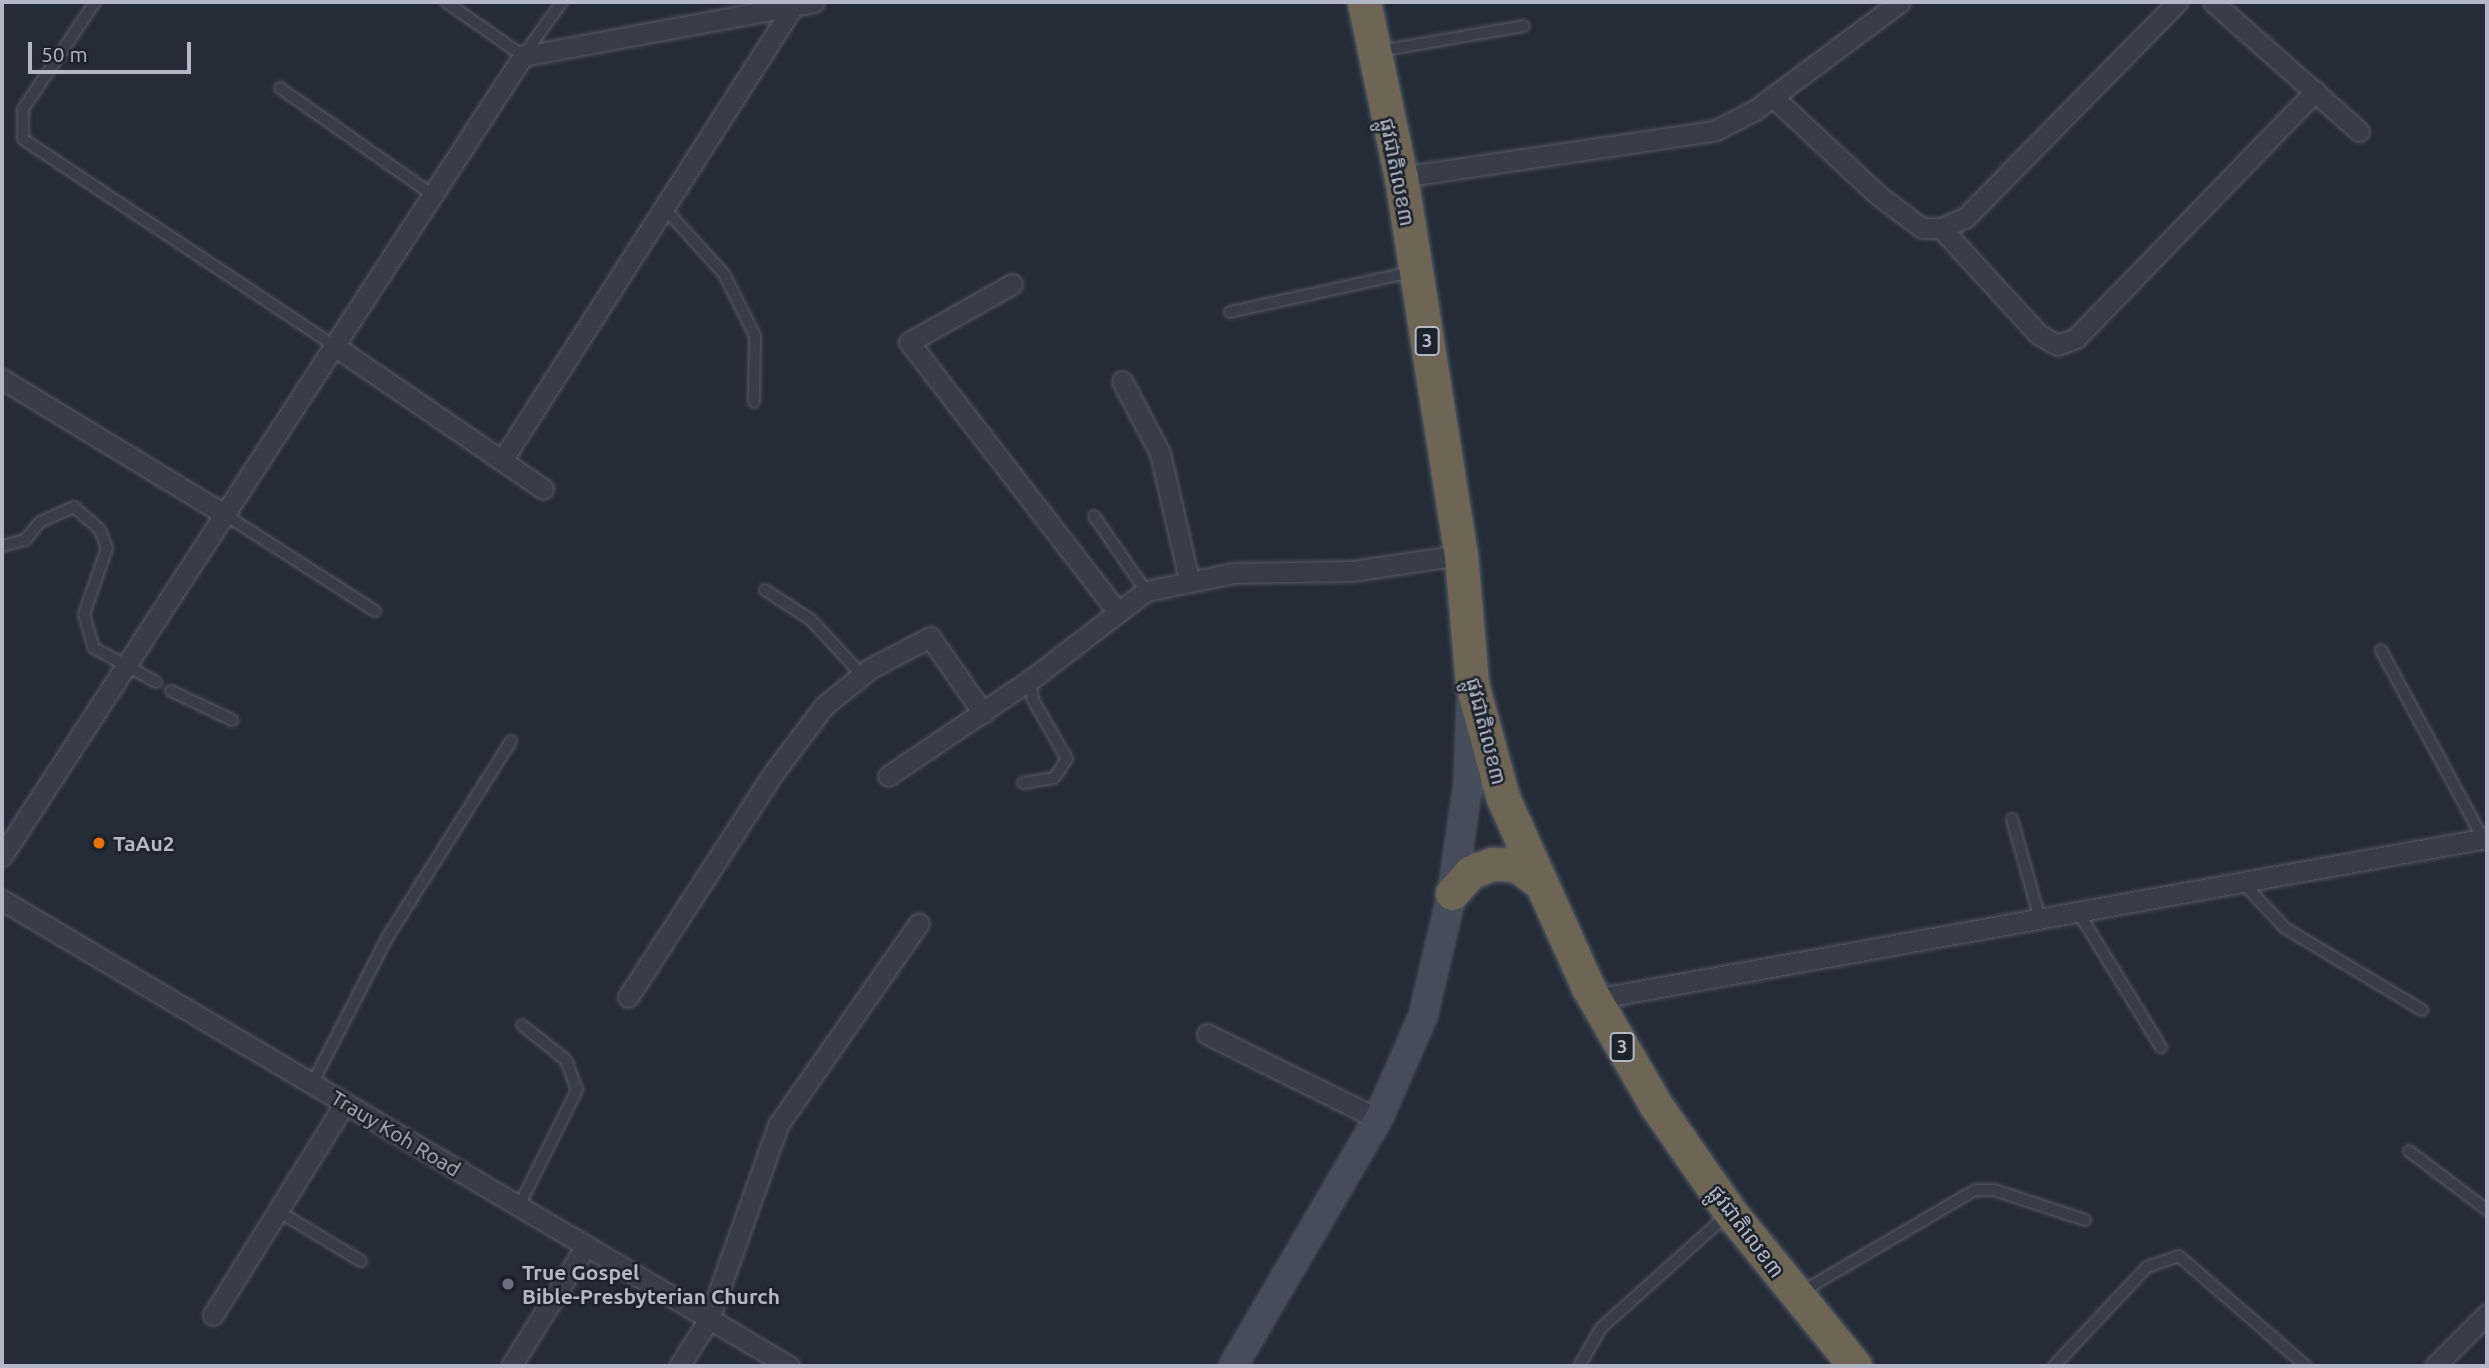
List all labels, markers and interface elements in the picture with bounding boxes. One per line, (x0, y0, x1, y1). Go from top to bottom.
scale bar (32, 28, 194, 72)
text: 50 m (41, 42, 88, 66)
street label: ផ្លូវជាតិលេខ៣ (1375, 116, 1421, 228)
road number: 3 (1413, 326, 1441, 356)
street label: ផ្លូវជាតិលេខ៣ (1461, 675, 1513, 787)
place label: TaAu2 (113, 830, 175, 856)
marker: TaAu2 (91, 835, 107, 851)
road number: 3 (1608, 1032, 1636, 1063)
street label: Trauy Koh Road (327, 1084, 465, 1182)
street label: ផ្លូវជាតិលេខ៣ (1704, 1180, 1790, 1282)
place label: True Gospel Bible-Presbyterian Church (522, 1259, 780, 1309)
marker: True Gospel Bible-Presbyterian Church (500, 1276, 516, 1292)

